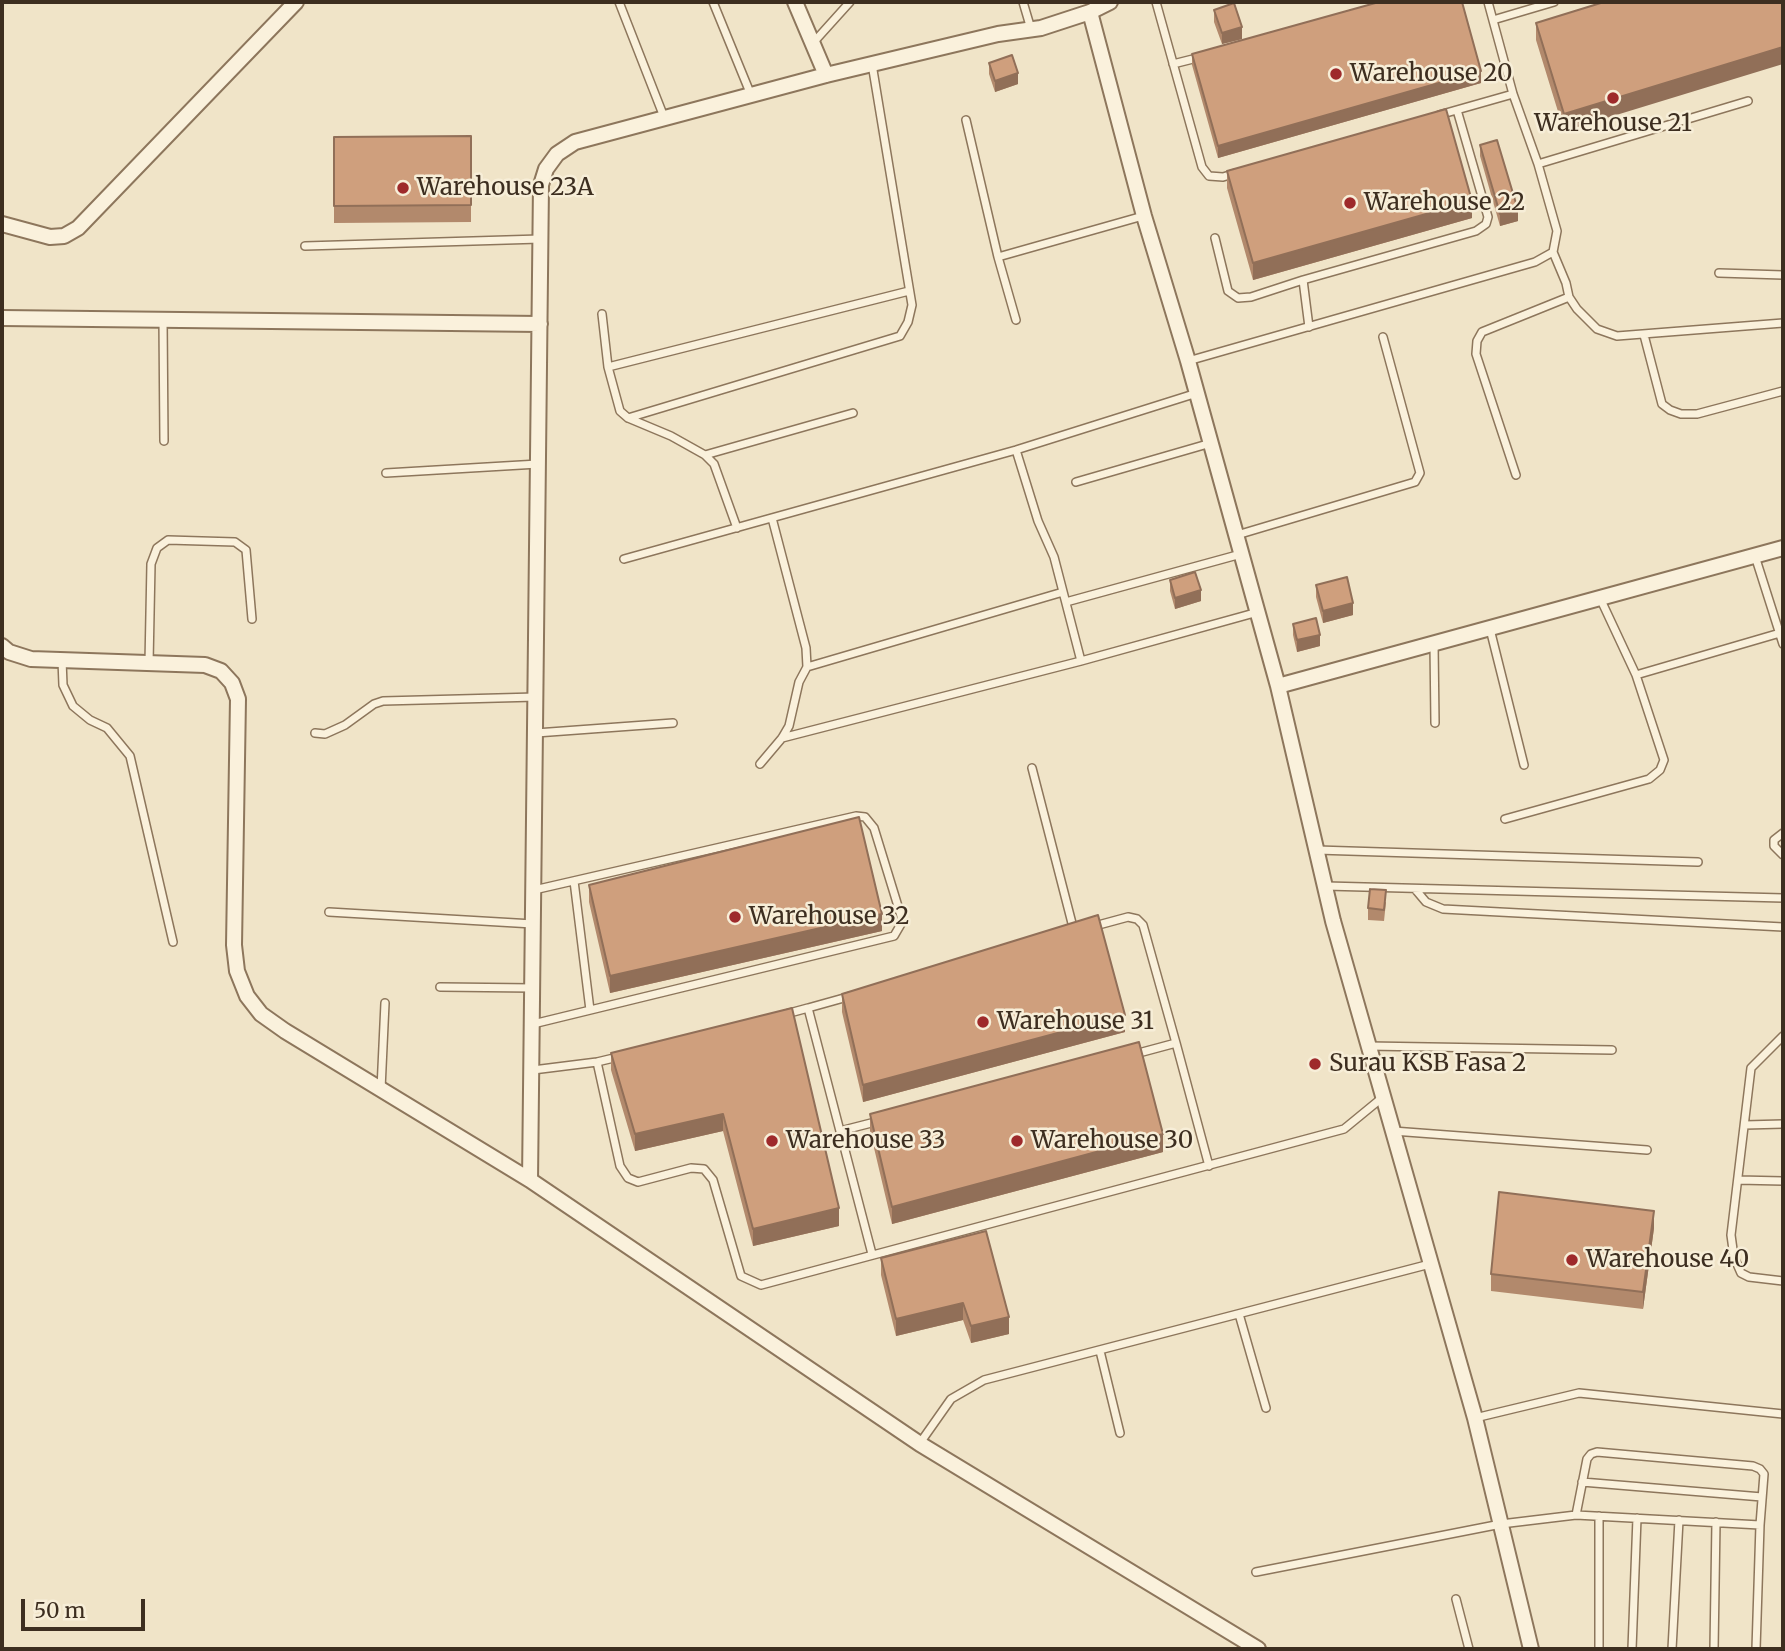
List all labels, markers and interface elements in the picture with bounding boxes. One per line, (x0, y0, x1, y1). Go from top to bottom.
place label: Warehouse 20 (1350, 60, 1512, 88)
marker: Warehouse 20 (1328, 66, 1344, 82)
marker: Warehouse 21 (1605, 90, 1621, 106)
place label: Warehouse 21 (1534, 110, 1692, 138)
place label: Warehouse 23A (417, 174, 594, 202)
marker: Warehouse 23A (395, 180, 411, 196)
place label: Warehouse 22 (1364, 189, 1525, 217)
marker: Warehouse 22 (1342, 195, 1358, 211)
place label: Warehouse 32 (749, 903, 909, 931)
marker: Warehouse 32 (727, 909, 743, 925)
place label: Warehouse 31 (997, 1008, 1154, 1036)
marker: Warehouse 31 (975, 1014, 991, 1030)
place label: Surau KSB Fasa 2 (1329, 1050, 1526, 1078)
marker: Surau KSB Fasa 2 (1307, 1056, 1323, 1072)
place label: Warehouse 33 (786, 1127, 946, 1155)
place label: Warehouse 30 (1031, 1127, 1193, 1155)
marker: Warehouse 33 (764, 1133, 780, 1149)
marker: Warehouse 30 (1009, 1133, 1025, 1149)
place label: Warehouse 40 (1586, 1246, 1749, 1274)
marker: Warehouse 40 (1564, 1252, 1580, 1268)
scale bar (24, 1584, 149, 1628)
text: 50 m (34, 1597, 85, 1624)

